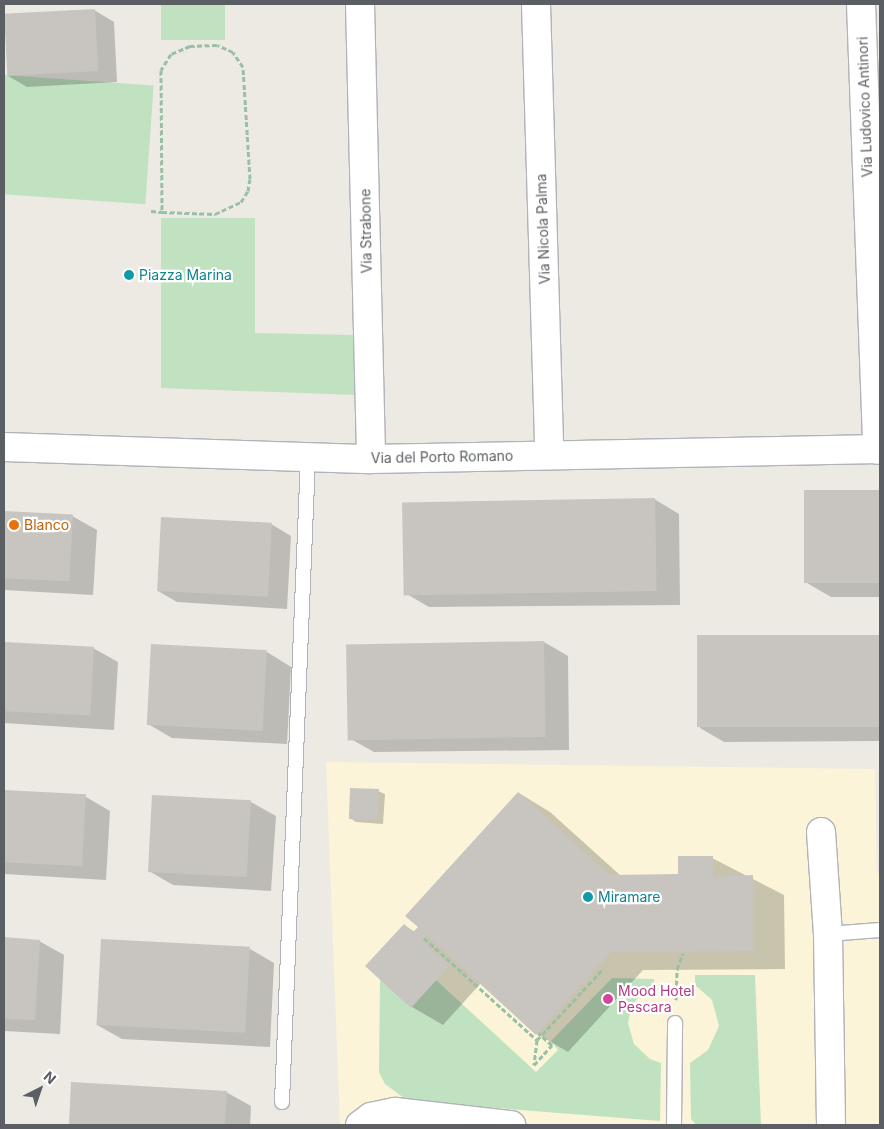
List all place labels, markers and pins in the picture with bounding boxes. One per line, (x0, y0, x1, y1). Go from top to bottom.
place label: Piazza Marina (139, 267, 232, 283)
marker: Piazza Marina (123, 269, 135, 281)
place label: Blanco (24, 517, 69, 533)
marker: Blanco (8, 519, 20, 531)
place label: Miramare (598, 889, 660, 905)
marker: Miramare (582, 891, 594, 903)
place label: Mood Hotel Pescara (618, 983, 695, 1016)
marker: Mood Hotel Pescara (602, 993, 614, 1005)

